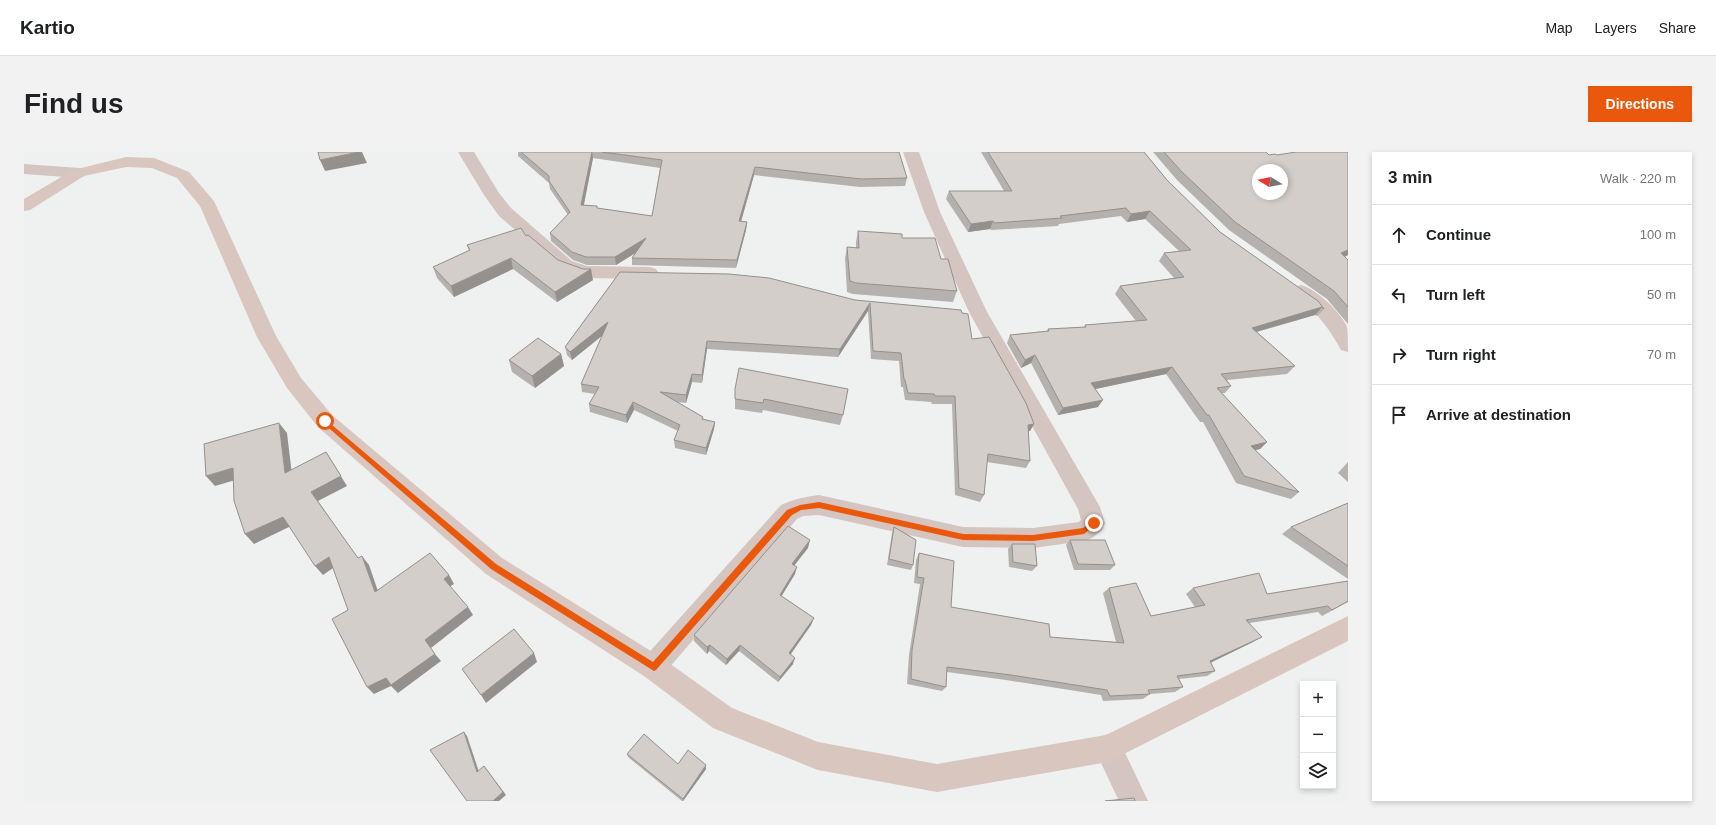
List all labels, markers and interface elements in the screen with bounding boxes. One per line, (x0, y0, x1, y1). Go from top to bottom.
text: Kartio (20, 17, 75, 38)
text: Map (1545, 20, 1573, 36)
text: Layers (1595, 20, 1637, 36)
text: Share (1659, 20, 1696, 36)
button: Directions (1588, 86, 1692, 122)
text: Find us (24, 88, 124, 119)
north arrow (1252, 164, 1288, 200)
text: 3 min (1388, 168, 1432, 187)
text: Walk · 220 m (1600, 171, 1676, 186)
icon: ahead (1388, 224, 1410, 246)
text: Continue (1426, 226, 1491, 243)
text: 100 m (1640, 227, 1676, 242)
icon: left (1388, 284, 1410, 306)
text: Turn left (1426, 286, 1485, 303)
text: 50 m (1647, 287, 1676, 302)
icon: right (1388, 344, 1410, 366)
text: Turn right (1426, 346, 1496, 363)
text: 70 m (1647, 347, 1676, 362)
icon: arrive (1388, 404, 1410, 426)
text: Arrive at destination (1426, 406, 1571, 423)
route start (316, 412, 334, 430)
route end (1085, 514, 1103, 532)
map controls (1300, 681, 1336, 789)
button: + (1300, 681, 1336, 717)
button: − (1300, 717, 1336, 753)
button: layers (1300, 753, 1336, 789)

